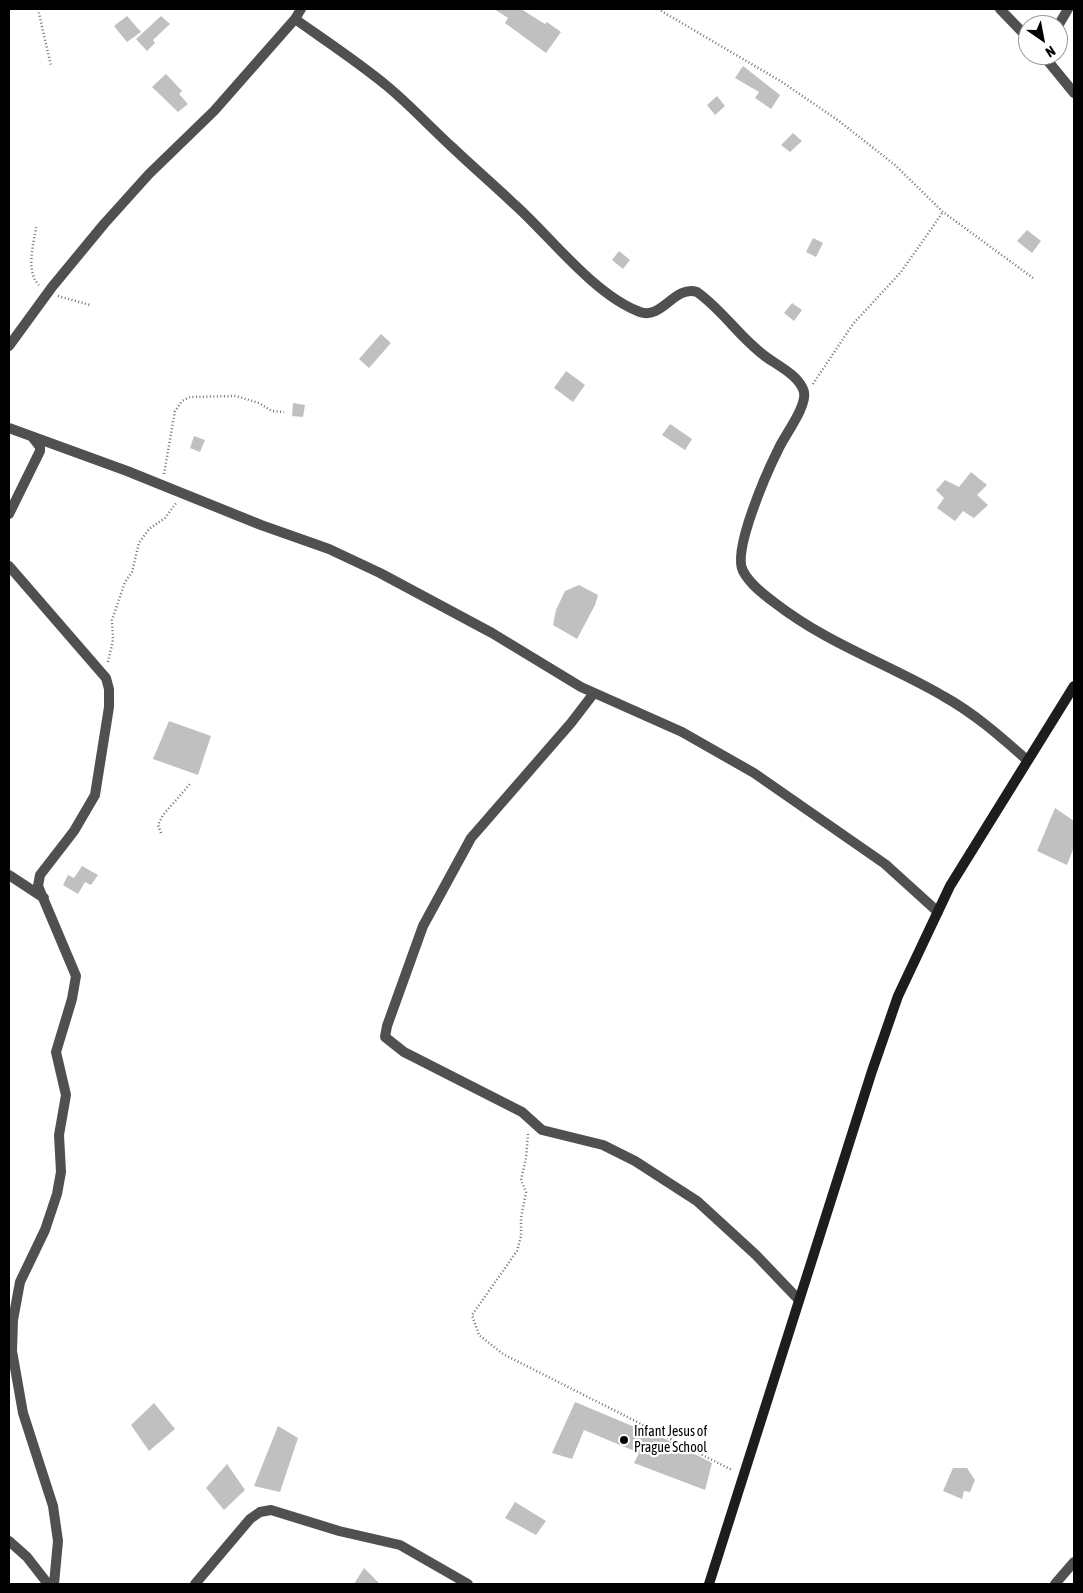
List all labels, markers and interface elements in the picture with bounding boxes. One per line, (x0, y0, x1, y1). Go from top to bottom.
north arrow (1018, 15, 1068, 65)
text: N (1043, 43, 1058, 61)
place label: Infant Jesus of Prague School (634, 1424, 707, 1456)
marker: Infant Jesus of Prague School (618, 1434, 630, 1446)

